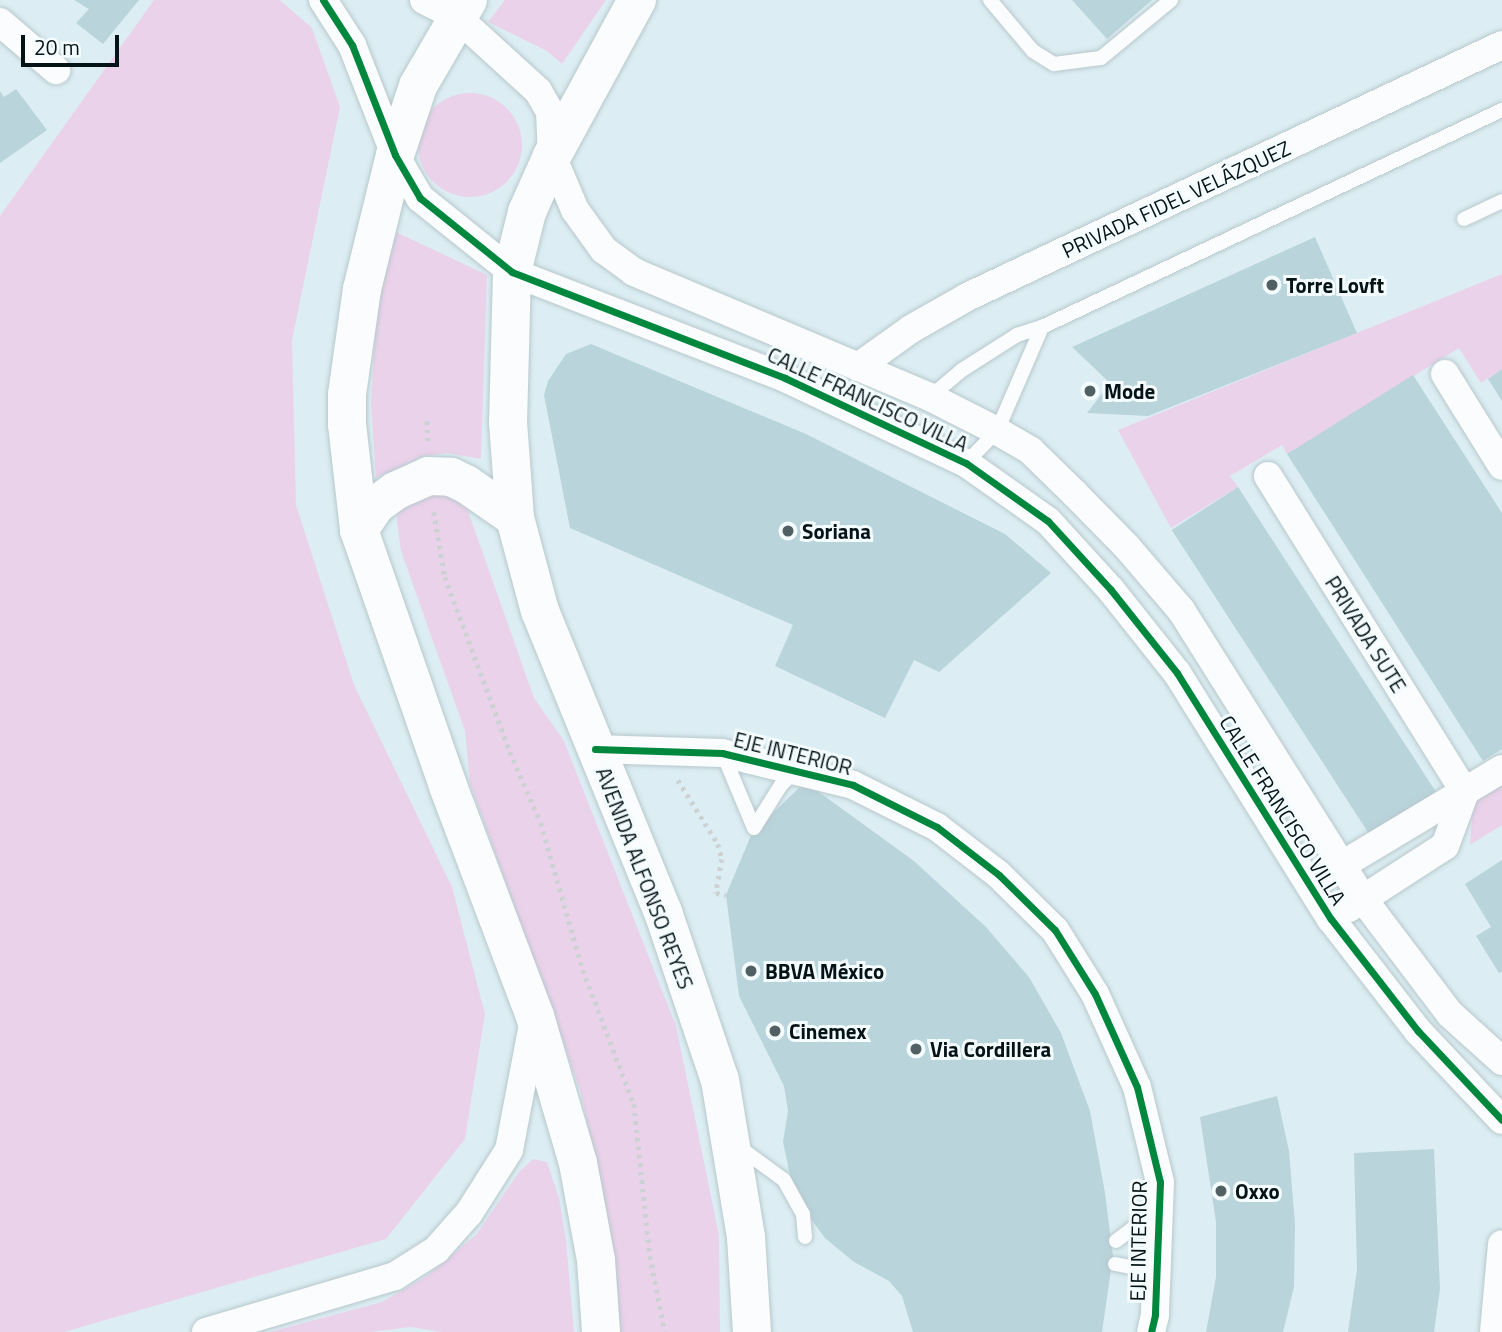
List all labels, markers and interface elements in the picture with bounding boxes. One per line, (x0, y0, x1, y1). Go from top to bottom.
scale bar (24, 21, 122, 65)
text: 20 m (34, 31, 80, 63)
street label: PRIVADA FIDEL VELÁZQUEZ (1058, 135, 1294, 263)
place label: Torre Lovft (1286, 272, 1384, 298)
marker: Torre Lovft (1264, 277, 1280, 293)
street label: CALLE FRANCISCO VILLA (764, 341, 972, 457)
place label: Mode (1104, 378, 1155, 404)
marker: Mode (1082, 383, 1098, 399)
place label: Soriana (802, 518, 871, 544)
marker: Soriana (780, 523, 796, 539)
street label: PRIVADA SUTE (1320, 571, 1412, 697)
street label: CALLE FRANCISCO VILLA (1214, 711, 1352, 909)
street label: EJE INTERIOR (731, 726, 855, 780)
street label: AVENIDA ALFONSO REYES (591, 763, 699, 993)
place label: BBVA México (765, 958, 884, 984)
marker: BBVA México (743, 963, 759, 979)
place label: Cinemex (789, 1018, 866, 1044)
marker: Cinemex (767, 1023, 783, 1039)
place label: Via Cordillera (930, 1036, 1051, 1062)
marker: Via Cordillera (908, 1041, 924, 1057)
place label: Oxxo (1235, 1178, 1280, 1204)
street label: EJE INTERIOR (1124, 1180, 1152, 1302)
marker: Oxxo (1213, 1183, 1229, 1199)

